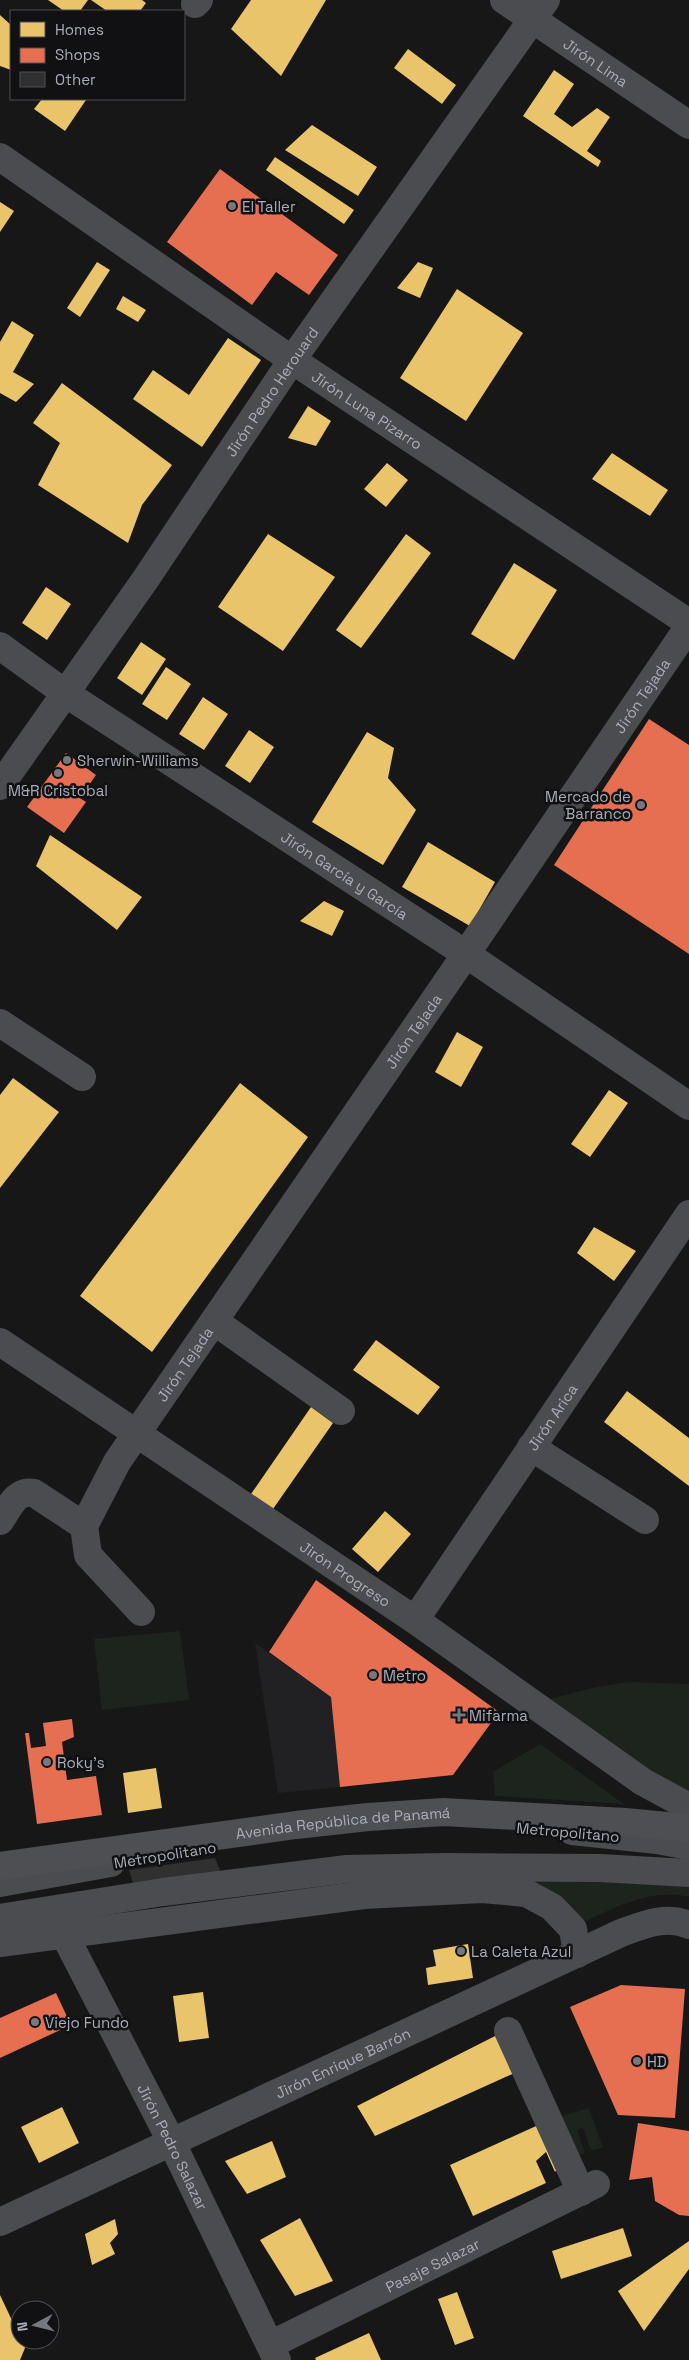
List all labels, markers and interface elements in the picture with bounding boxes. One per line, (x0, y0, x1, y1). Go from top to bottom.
legend (10, 10, 185, 100)
text: Homes (55, 20, 104, 39)
street label: Jirón Lima (560, 34, 632, 91)
text: Shops (55, 45, 100, 64)
text: Other (55, 70, 96, 89)
place label: El Taller (242, 197, 296, 216)
marker: El Taller (226, 200, 238, 212)
street label: Jirón Pedro Herouard (221, 323, 322, 460)
street label: Jirón Luna Pizarro (308, 366, 426, 453)
street label: Jirón Tejada (610, 654, 674, 737)
place label: Sherwin-Williams (77, 751, 199, 770)
marker: Sherwin-Williams (61, 754, 73, 766)
marker: M&R Cristobal (52, 767, 64, 779)
place label: M&R Cristobal (8, 781, 108, 800)
place label: Mercado de Barranco (545, 787, 631, 823)
marker: Mercado de Barranco (635, 799, 647, 811)
street label: Jirón García y García (278, 827, 412, 924)
street label: Jirón Tejada (381, 990, 446, 1072)
street label: Jirón Tejada (152, 1323, 217, 1405)
street label: Jirón Arica (523, 1380, 582, 1454)
street label: Jirón Progreso (297, 1536, 395, 1611)
place label: Metro (383, 1666, 426, 1685)
marker: Metro (367, 1669, 379, 1681)
place label: Mifarma (469, 1706, 528, 1725)
marker: Mifarma (453, 1709, 465, 1721)
place label: Roky's (57, 1753, 105, 1772)
marker: Roky's (41, 1756, 53, 1768)
street label: Avenida República de Panamá (234, 1802, 451, 1843)
street label: Metropolitano (516, 1818, 620, 1846)
street label: Metropolitano (112, 1838, 218, 1872)
place label: La Caleta Azul (471, 1942, 571, 1961)
marker: La Caleta Azul (455, 1945, 467, 1957)
place label: Viejo Fundo (45, 2013, 129, 2032)
marker: Viejo Fundo (29, 2016, 41, 2028)
street label: Jirón Enrique Barrón (272, 2023, 413, 2102)
place label: HD (647, 2052, 667, 2071)
marker: HD (631, 2055, 643, 2067)
street label: Jirón Pedro Salazar (134, 2080, 212, 2213)
street label: Pasaje Salazar (382, 2233, 483, 2296)
north arrow (10, 2300, 60, 2350)
text: N (13, 2321, 32, 2332)

